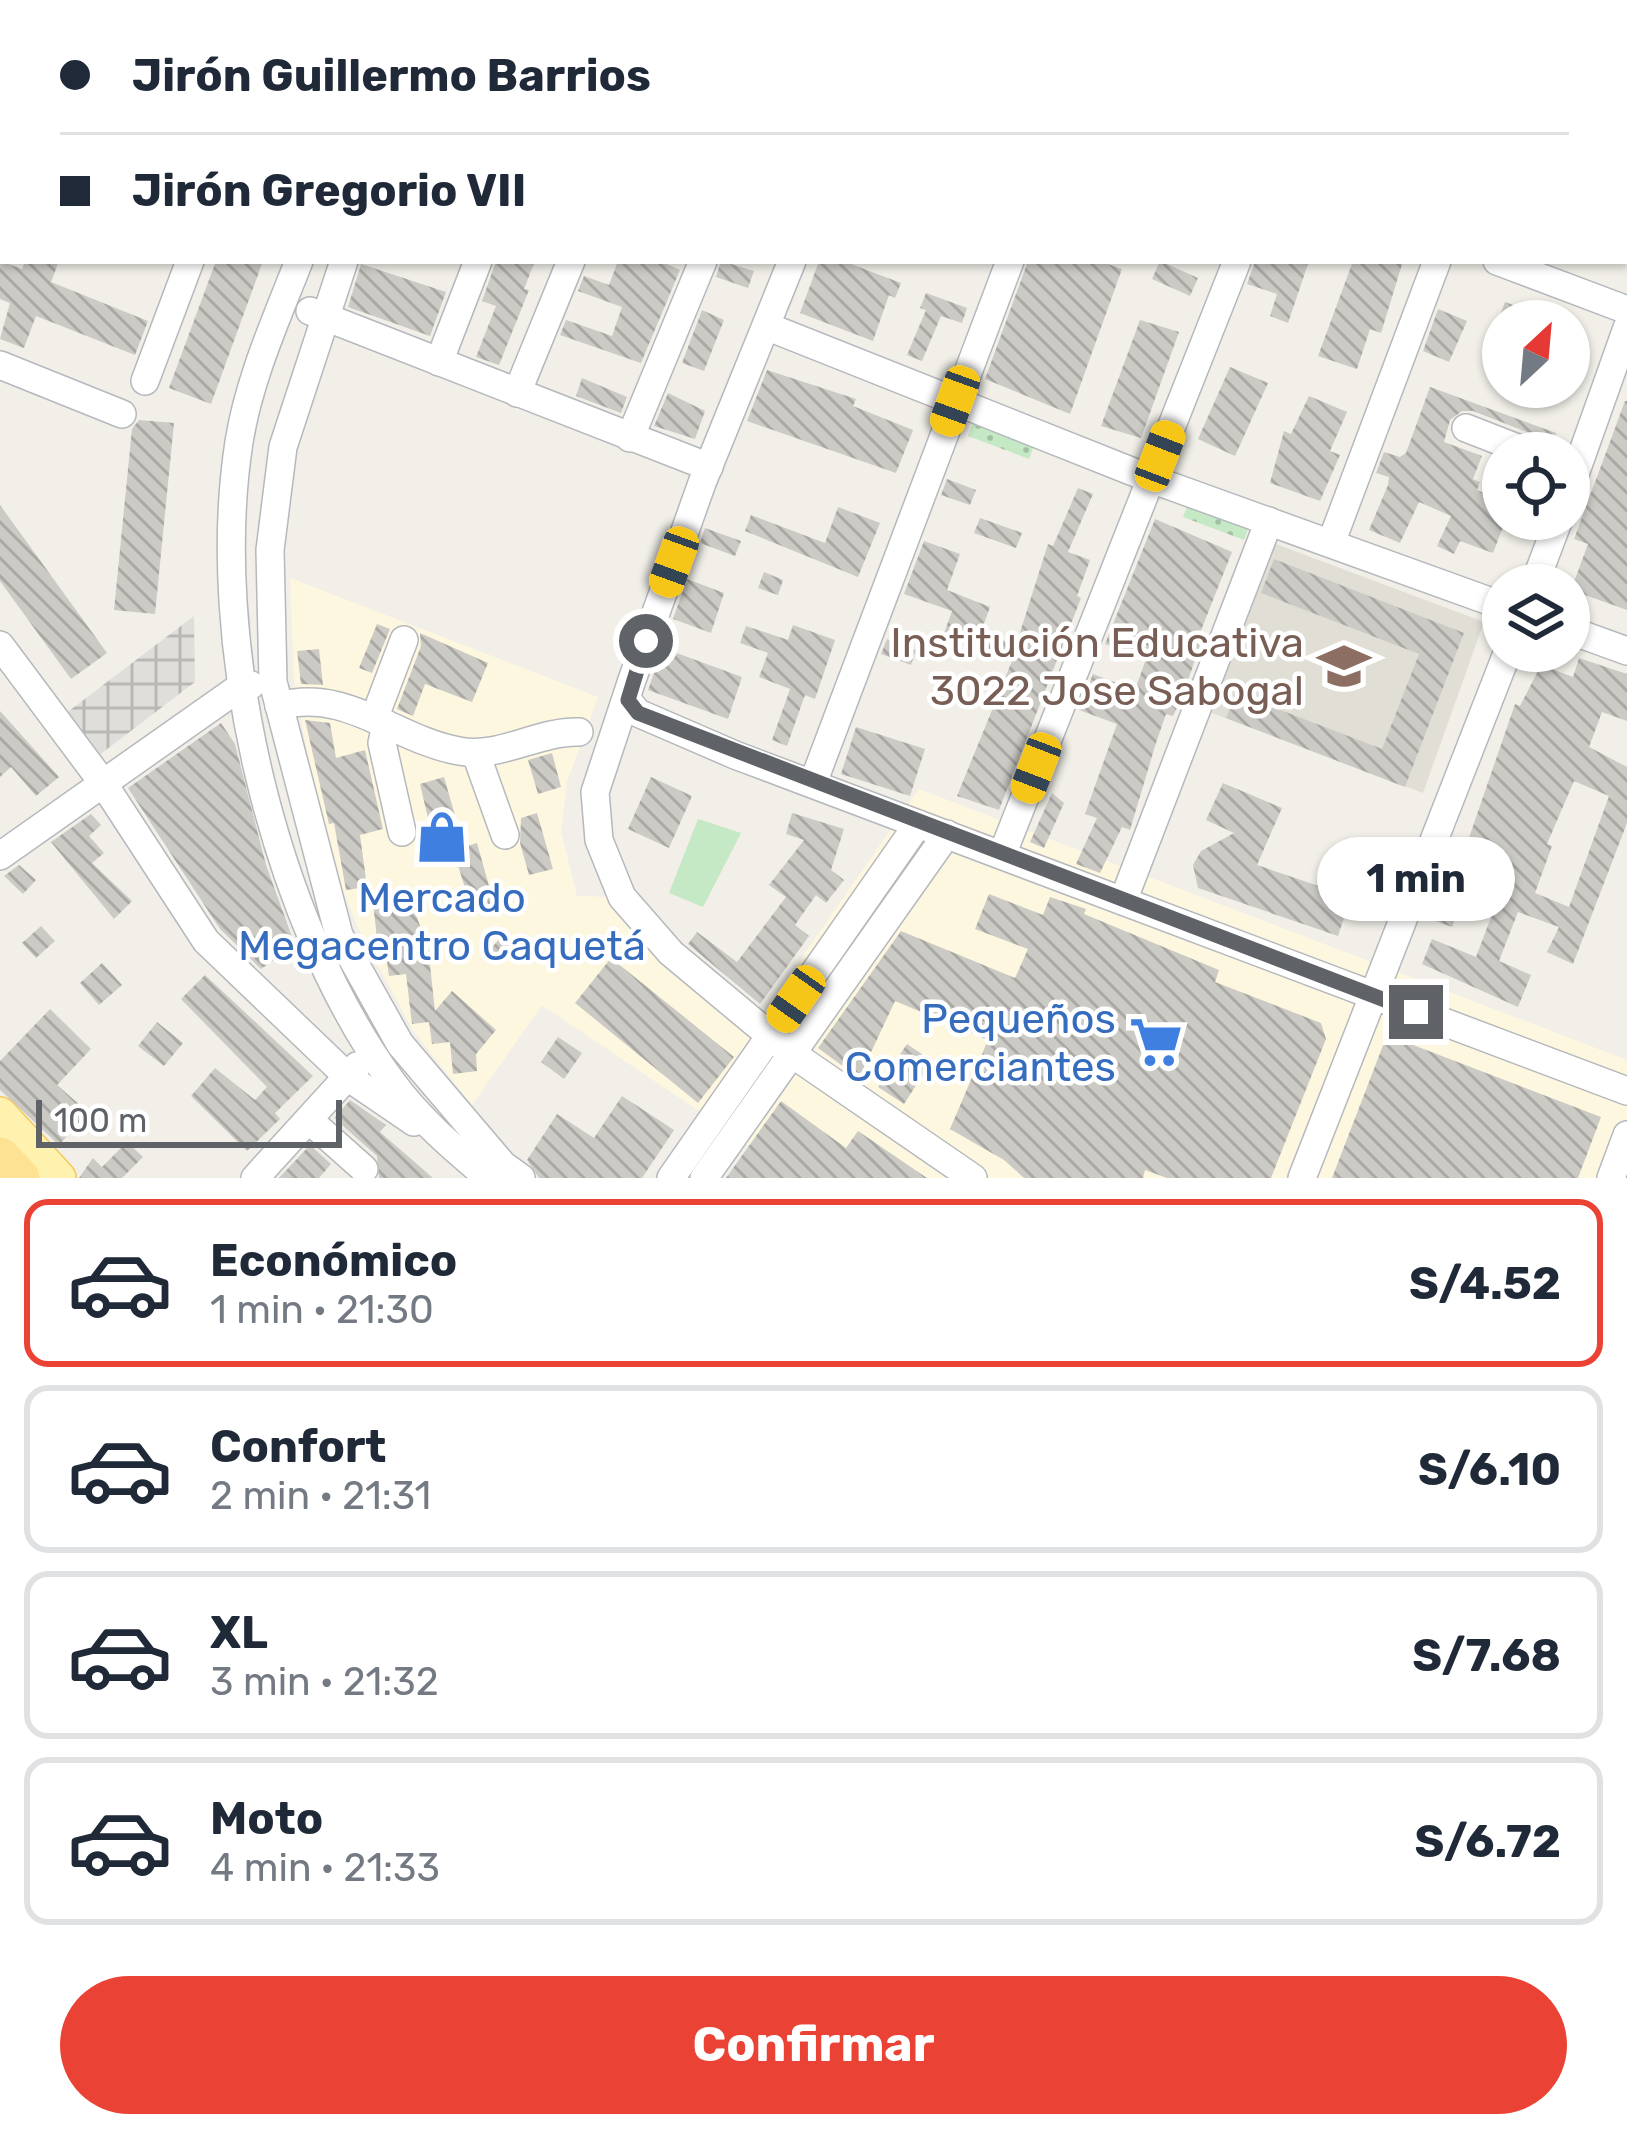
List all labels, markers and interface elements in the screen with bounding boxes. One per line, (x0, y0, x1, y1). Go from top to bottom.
text: Jirón Guillermo Barrios (132, 49, 651, 102)
text: Jirón Gregorio VII (132, 164, 526, 217)
north arrow (1482, 300, 1590, 408)
map controls (1482, 300, 1590, 672)
car (926, 361, 984, 441)
car (1130, 416, 1190, 496)
button: locate (1482, 432, 1590, 540)
car (645, 522, 703, 602)
button: layers (1482, 564, 1590, 672)
route start (619, 614, 673, 668)
place label: Institución Educativa 3022 Jose Sabogal (890, 618, 1304, 716)
school or university icon: Institución Educativa 3022 Jose Sabogal (1315, 637, 1373, 695)
car (1006, 728, 1066, 808)
shop icon: Mercado Megacentro Caquetá (413, 808, 471, 866)
callout: 1 min (1317, 838, 1515, 922)
text: 1 min (1366, 856, 1466, 902)
place label: Mercado Megacentro Caquetá (238, 873, 646, 971)
car (761, 959, 831, 1039)
route end (1389, 985, 1443, 1039)
place label: Pequeños Comerciantes (844, 994, 1116, 1092)
supermarket icon: Pequeños Comerciantes (1127, 1013, 1185, 1071)
scale bar (36, 1094, 342, 1147)
text: 100 m (54, 1101, 147, 1140)
icon: car (66, 1229, 174, 1337)
text: Económico (210, 1234, 457, 1287)
text: S/4.52 (1409, 1257, 1561, 1310)
text: 1 min · 21:30 (210, 1287, 434, 1333)
icon: car (66, 1415, 174, 1523)
text: Confort (210, 1420, 386, 1473)
text: S/6.10 (1418, 1443, 1561, 1496)
text: 2 min · 21:31 (210, 1473, 431, 1519)
icon: car (66, 1601, 174, 1709)
text: XL (210, 1606, 268, 1659)
text: S/7.68 (1412, 1629, 1561, 1682)
text: 3 min · 21:32 (210, 1659, 439, 1705)
icon: car (66, 1787, 174, 1895)
text: Moto (210, 1792, 323, 1845)
text: S/6.72 (1414, 1815, 1561, 1868)
text: 4 min · 21:33 (210, 1845, 440, 1891)
button: Confirmar (60, 1976, 1567, 2114)

